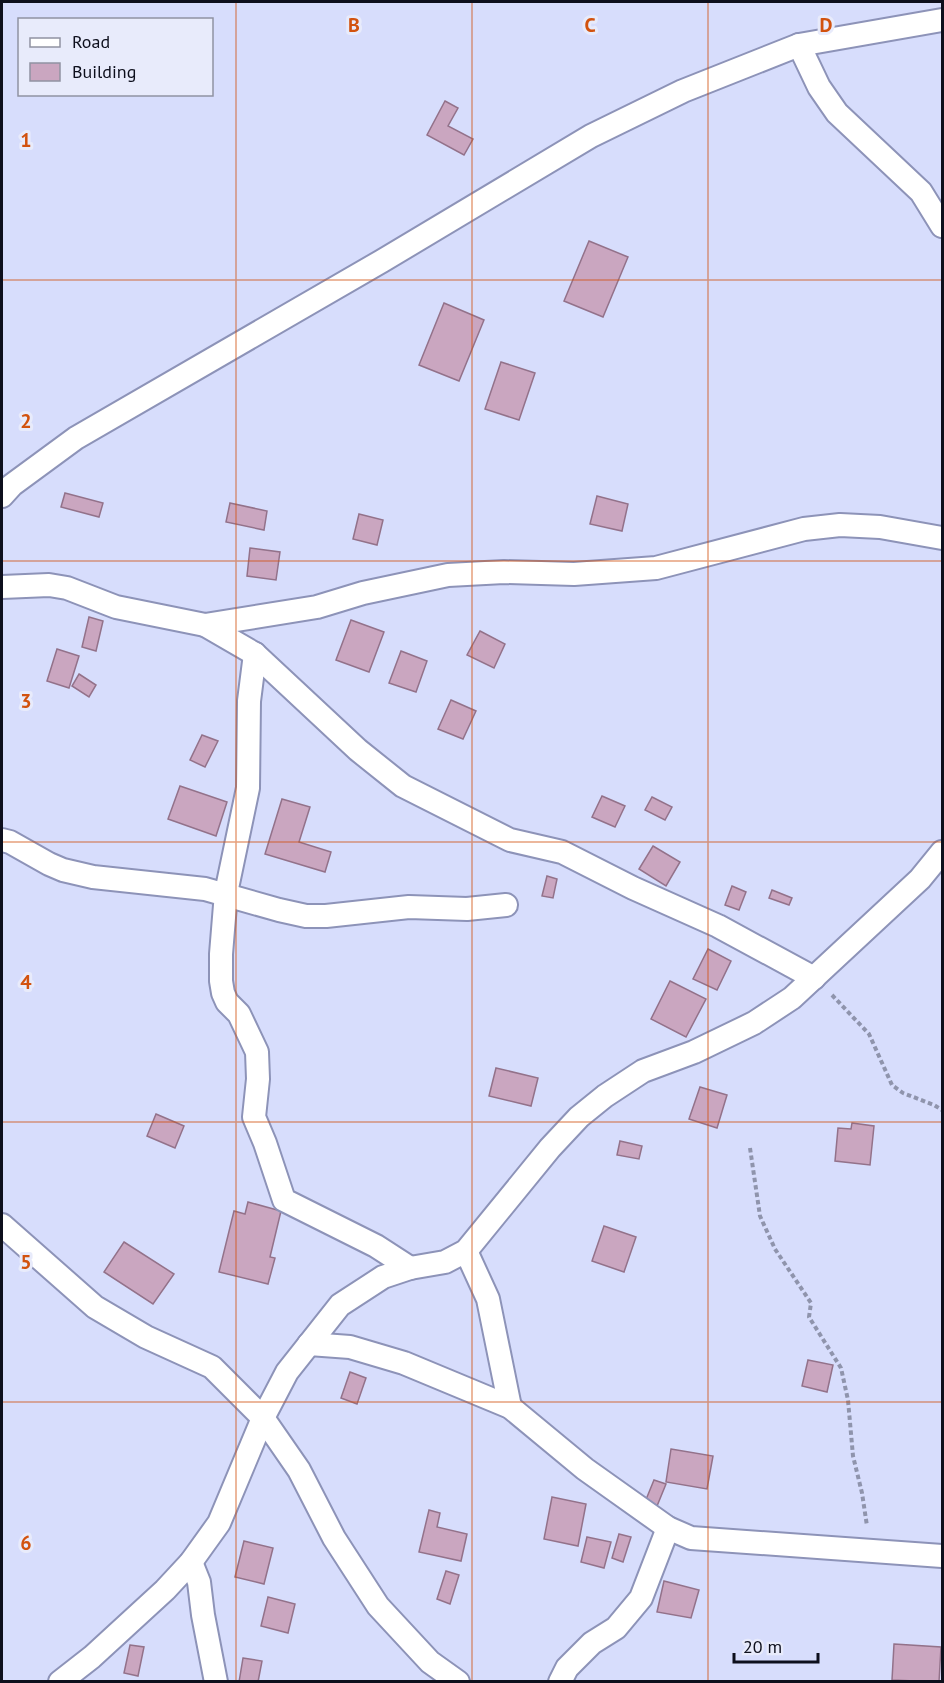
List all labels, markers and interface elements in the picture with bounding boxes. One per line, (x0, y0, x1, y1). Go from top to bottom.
text: B (348, 12, 360, 38)
text: C (584, 12, 596, 38)
text: D (820, 12, 833, 38)
legend (18, 18, 213, 96)
text: Road (72, 30, 110, 53)
text: Building (72, 60, 136, 83)
text: 1 (20, 127, 32, 153)
text: 2 (20, 408, 32, 434)
text: 3 (20, 688, 32, 714)
text: 4 (20, 969, 32, 995)
text: 5 (20, 1249, 32, 1275)
text: 6 (20, 1530, 32, 1556)
scale bar (734, 1626, 818, 1664)
text: 20 m (743, 1635, 782, 1658)

